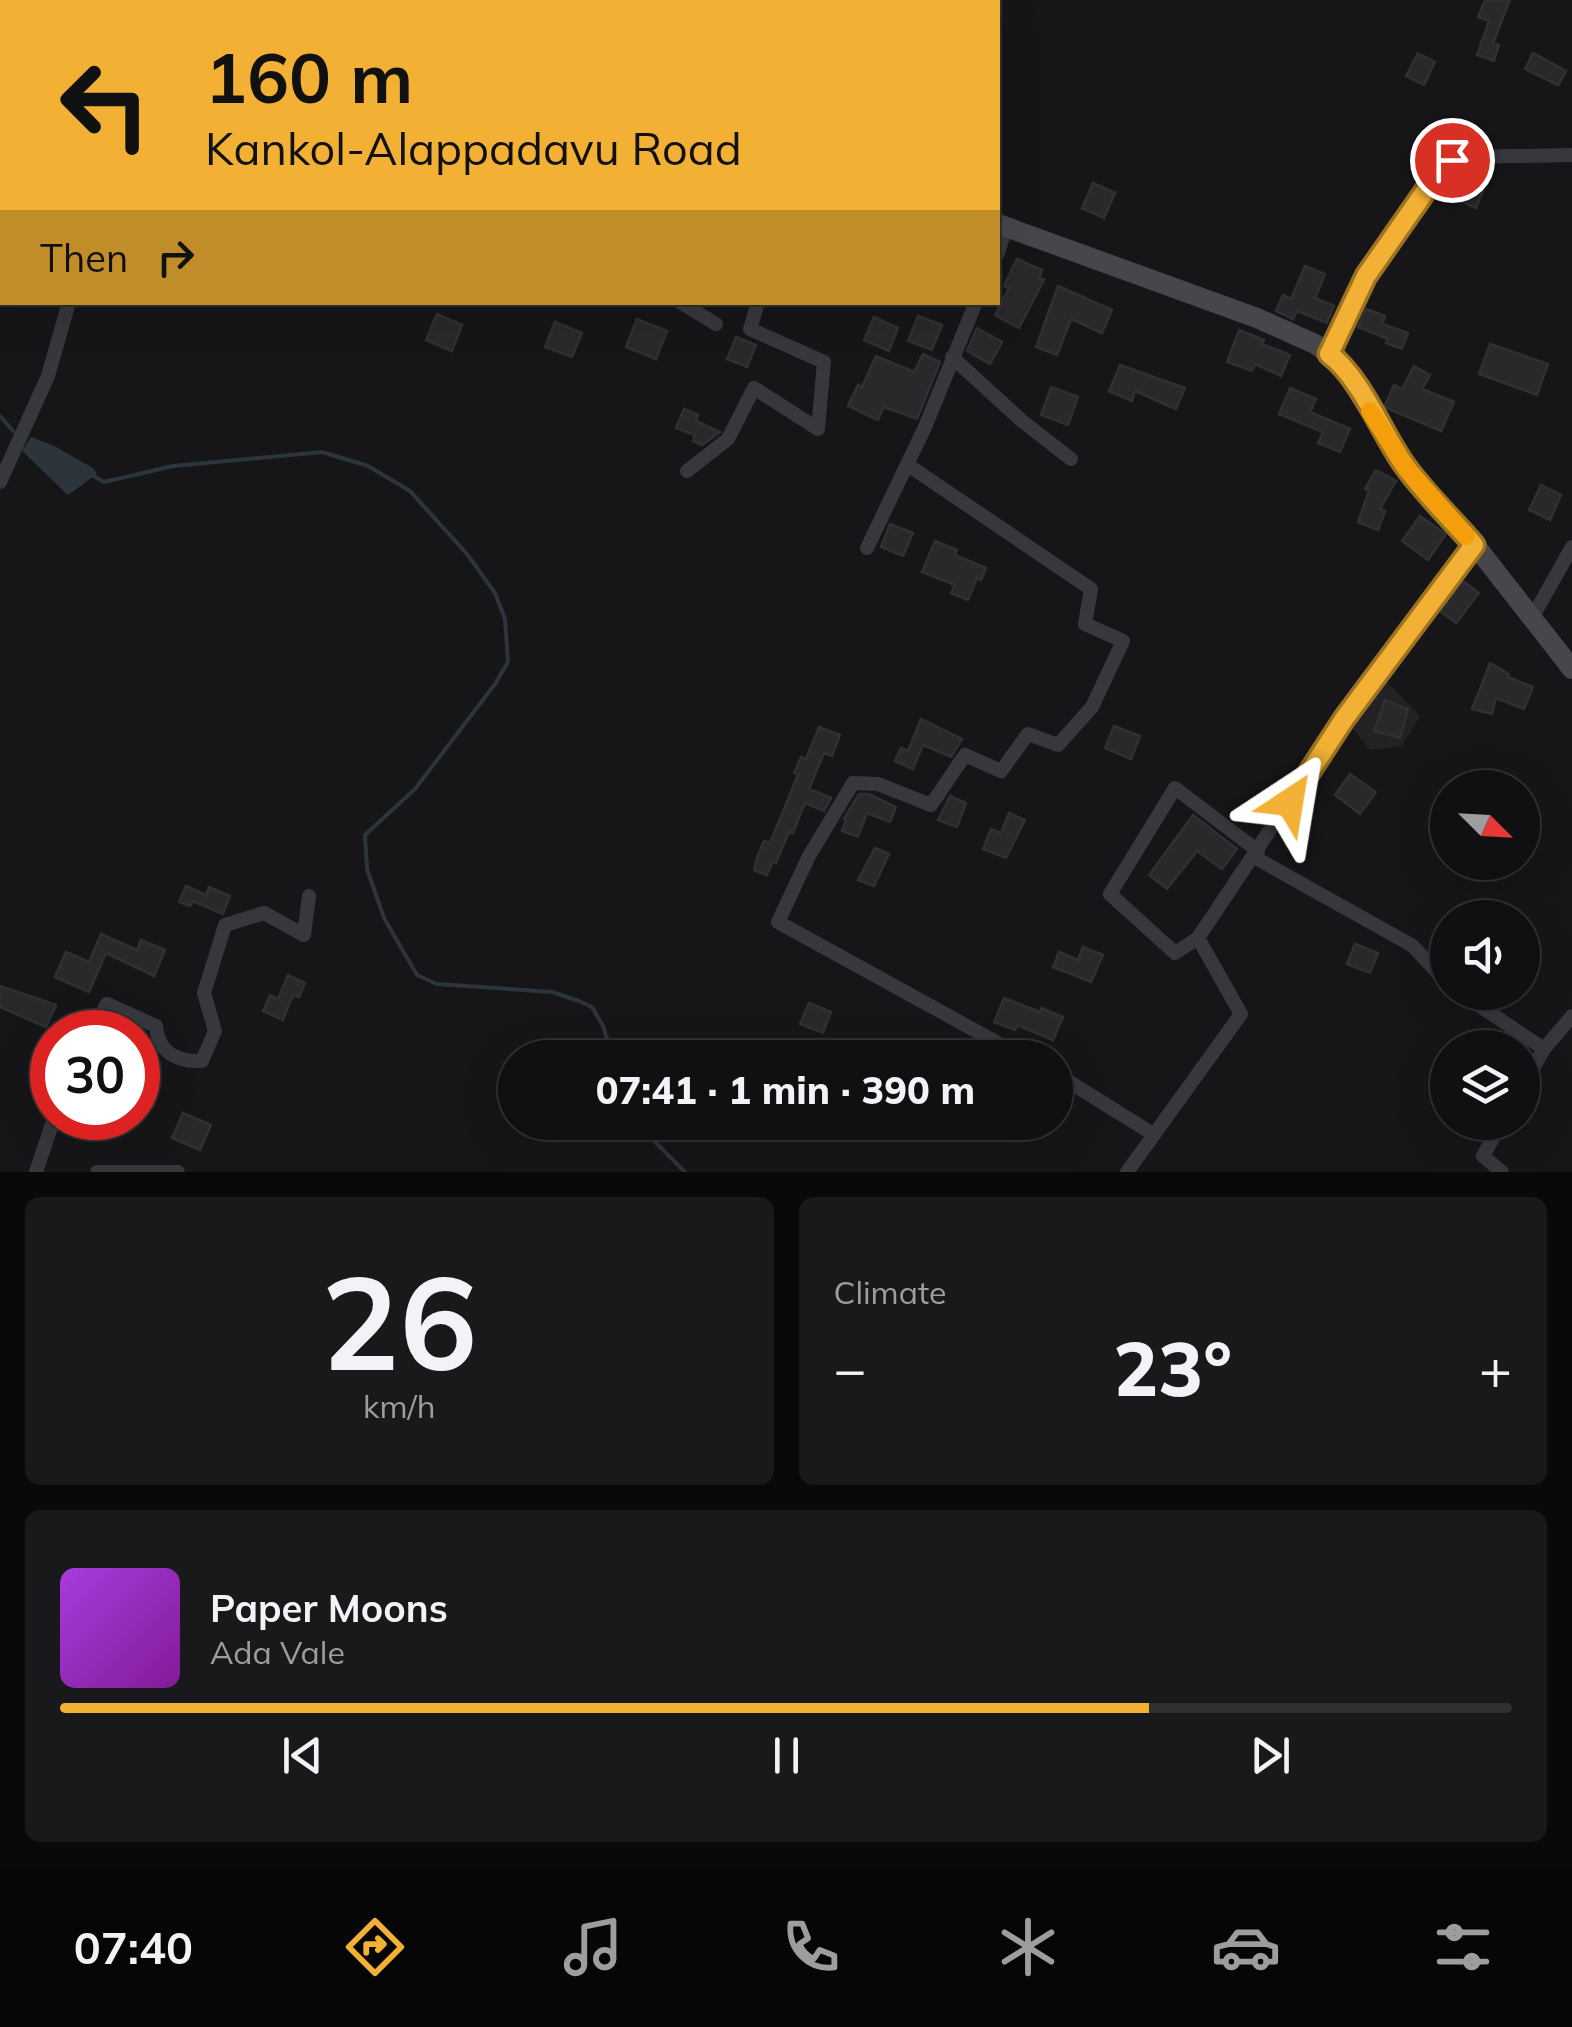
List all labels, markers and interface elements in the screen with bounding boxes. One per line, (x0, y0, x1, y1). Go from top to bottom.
text: 160 m (205, 33, 413, 121)
icon: left (40, 40, 170, 170)
pin (1410, 118, 1495, 203)
text: Kankol-Alappadavu Road (205, 120, 742, 176)
icon: arrive (1425, 133, 1480, 188)
icon: right (148, 230, 203, 285)
text: Then (40, 234, 128, 282)
position arrow (1238, 750, 1342, 854)
north arrow (1430, 770, 1540, 880)
map controls (1430, 770, 1540, 1140)
button: sound (1430, 900, 1540, 1010)
speed limit sign: 30 (30, 1010, 160, 1140)
button: layers (1430, 1030, 1540, 1140)
text: 07:41 · 1 min · 390 m (596, 1066, 975, 1114)
text: 26 (321, 1239, 477, 1403)
text: Climate (834, 1272, 946, 1312)
text: 23° (1113, 1321, 1232, 1415)
text: − (834, 1334, 867, 1403)
text: + (1479, 1334, 1512, 1403)
text: km/h (363, 1386, 435, 1426)
text: Paper Moons (210, 1584, 448, 1632)
text: Ada Vale (210, 1632, 345, 1672)
icon: previous (275, 1728, 330, 1783)
icon: pause (759, 1728, 814, 1783)
icon: next (1243, 1728, 1298, 1783)
icon: directions (340, 1912, 410, 1982)
icon: music (558, 1912, 628, 1982)
icon: phone (776, 1912, 846, 1982)
icon: climate (993, 1912, 1063, 1982)
icon: car (1211, 1912, 1281, 1982)
icon: filters (1428, 1912, 1498, 1982)
text: 07:40 (74, 1919, 193, 1975)

